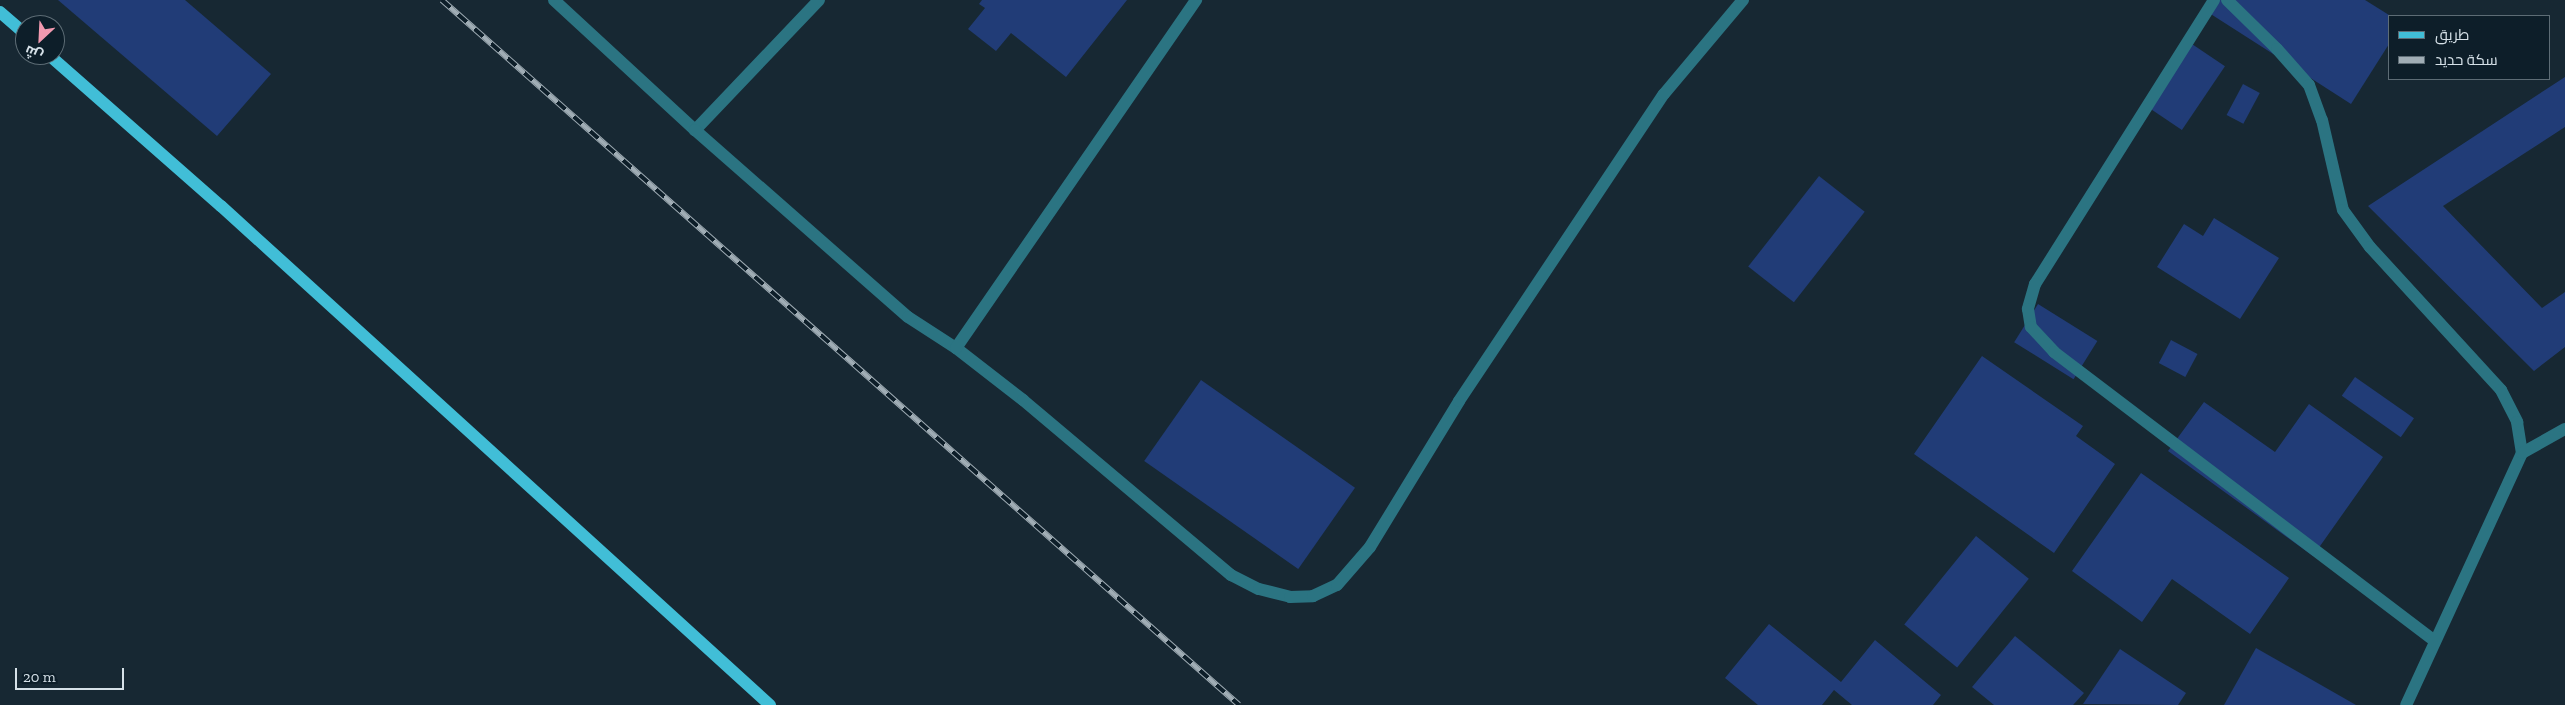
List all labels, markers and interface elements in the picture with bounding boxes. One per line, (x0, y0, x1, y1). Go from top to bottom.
north arrow (15, 15, 65, 65)
legend (2388, 15, 2550, 80)
text: طريق (2435, 26, 2469, 44)
text: ش (22, 42, 46, 65)
text: سكة حديد (2435, 51, 2498, 69)
scale bar (18, 658, 126, 690)
text: 20 m (23, 668, 56, 686)

